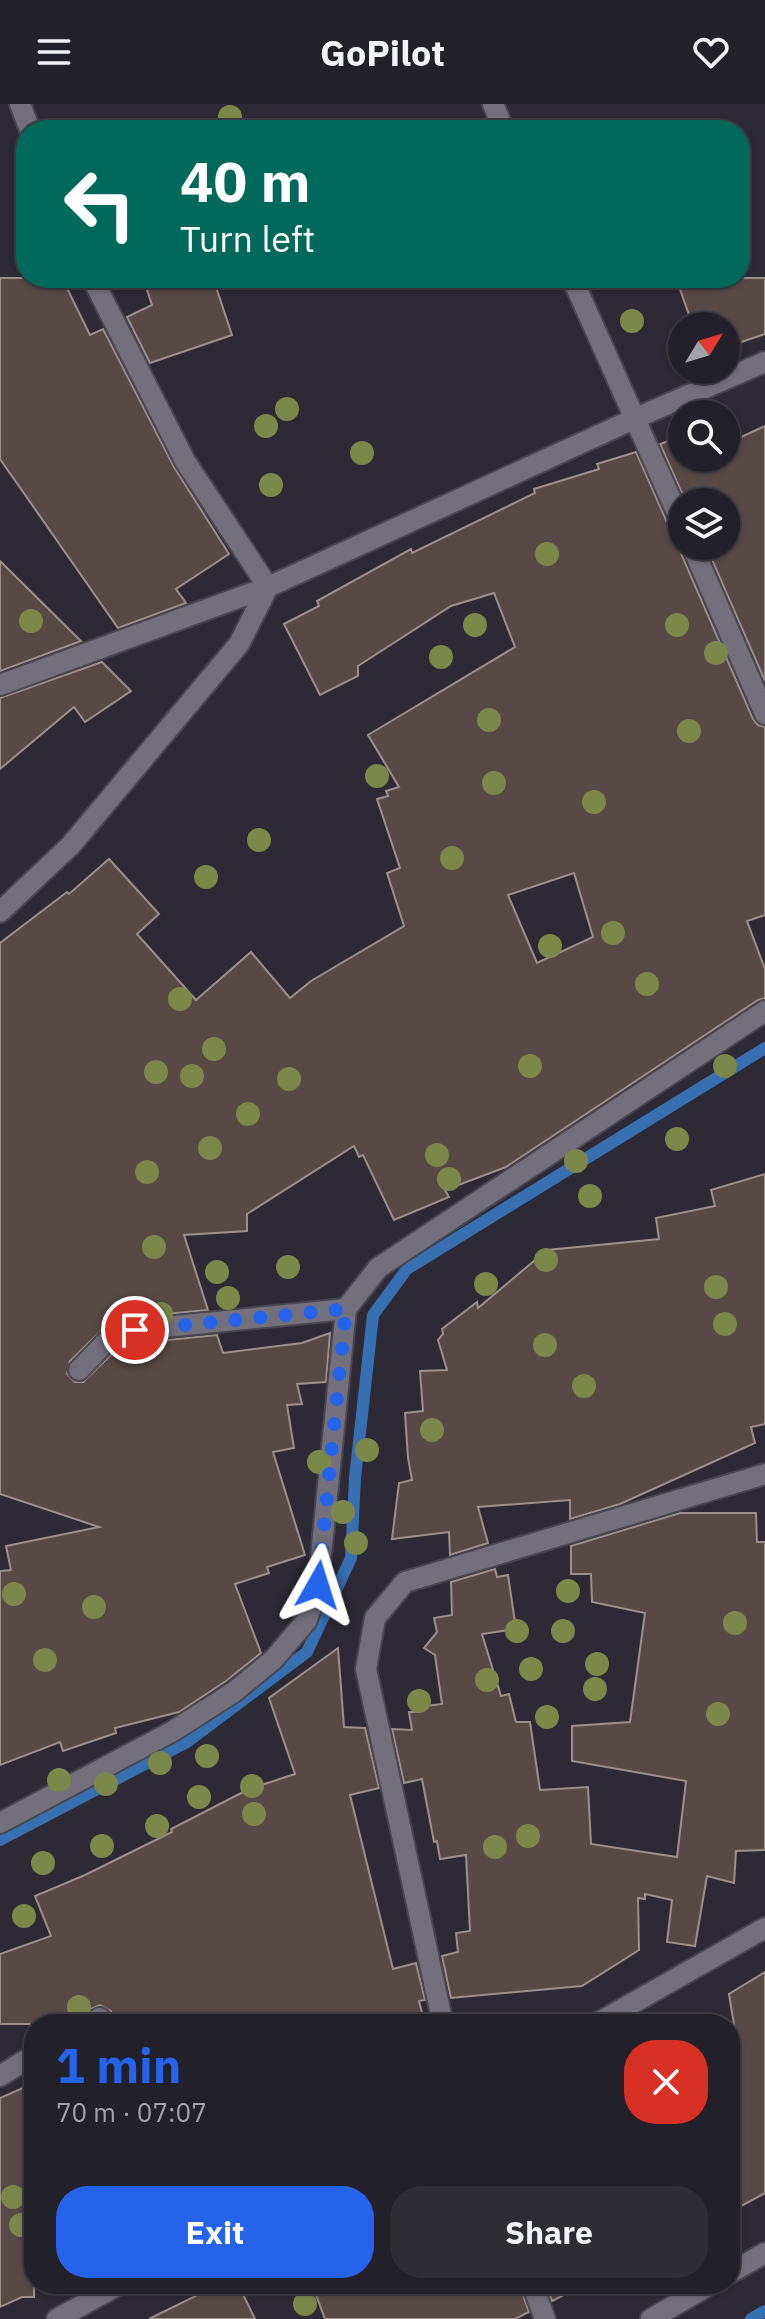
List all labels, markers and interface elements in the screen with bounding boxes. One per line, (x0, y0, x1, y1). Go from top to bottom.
text: GoPilot (320, 29, 445, 76)
icon: menu (32, 30, 76, 74)
icon: heart (689, 30, 733, 74)
text: 40 m (180, 145, 310, 217)
icon: left (48, 152, 152, 256)
text: Turn left (180, 215, 315, 262)
north arrow (668, 312, 740, 384)
map controls (668, 312, 740, 560)
button: search (668, 400, 740, 472)
button: layers (668, 488, 740, 560)
pin (101, 1296, 169, 1364)
icon: arrive (113, 1308, 157, 1352)
position arrow (276, 1543, 360, 1627)
text: 1 min (56, 2034, 181, 2096)
button: close (624, 2040, 708, 2124)
text: 70 m · 07:07 (56, 2095, 207, 2129)
button: Exit (56, 2186, 374, 2278)
button: Share (390, 2186, 708, 2278)

